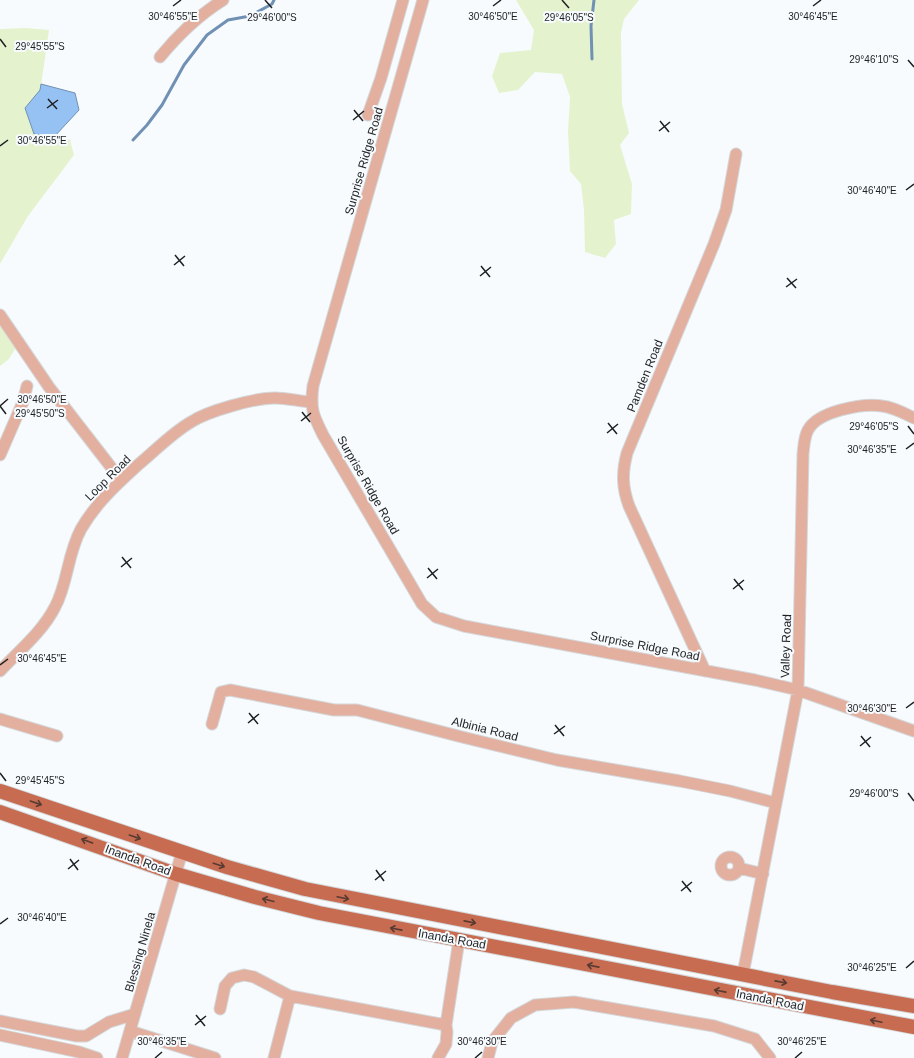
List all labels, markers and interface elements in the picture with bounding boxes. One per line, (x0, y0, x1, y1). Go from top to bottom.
text: 30°46'55"E (148, 11, 198, 22)
text: 30°46'50"E (468, 11, 518, 22)
text: 30°46'45"E (788, 11, 838, 22)
text: 29°46'00"S (247, 12, 297, 23)
text: 29°46'05"S (544, 12, 594, 23)
text: 29°45'55"S (15, 41, 65, 52)
text: 29°46'10"S (849, 54, 899, 65)
street label: Surprise Ridge Road (342, 106, 386, 216)
text: 30°46'55"E (17, 135, 67, 146)
text: 30°46'40"E (847, 185, 897, 196)
street label: Pamden Road (624, 338, 666, 414)
text: 30°46'50"E (17, 394, 67, 405)
text: 29°45'50"S (15, 408, 65, 419)
text: 29°46'05"S (849, 421, 899, 432)
street label: Surprise Ridge Road (334, 433, 402, 537)
text: 30°46'35"E (847, 444, 897, 455)
street label: Loop Road (82, 452, 134, 504)
street label: Valley Road (778, 614, 794, 678)
street label: Surprise Ridge Road (589, 628, 701, 664)
text: 30°46'45"E (17, 653, 67, 664)
text: 30°46'30"E (847, 703, 897, 714)
street label: Albinia Road (450, 714, 520, 744)
text: 29°45'45"S (15, 775, 65, 786)
text: 29°46'00"S (849, 788, 899, 799)
one-way arrow (29, 800, 42, 807)
one-way arrow (129, 833, 141, 841)
one-way arrow (81, 837, 93, 845)
street label: Inanda Road (103, 842, 173, 878)
one-way arrow (213, 861, 225, 869)
one-way arrow (336, 894, 349, 902)
one-way arrow (261, 896, 274, 904)
street label: Blessing Ninela (122, 910, 158, 994)
text: 30°46'40"E (17, 912, 67, 923)
one-way arrow (464, 918, 477, 926)
one-way arrow (390, 924, 403, 932)
street label: Inanda Road (417, 926, 487, 952)
one-way arrow (587, 961, 600, 969)
text: 30°46'25"E (847, 962, 897, 973)
one-way arrow (774, 978, 787, 986)
one-way arrow (714, 986, 727, 994)
street label: Inanda Road (735, 987, 805, 1013)
one-way arrow (869, 1016, 882, 1024)
text: 30°46'35"E (137, 1036, 187, 1047)
text: 30°46'30"E (457, 1036, 507, 1047)
text: 30°46'25"E (777, 1036, 827, 1047)

